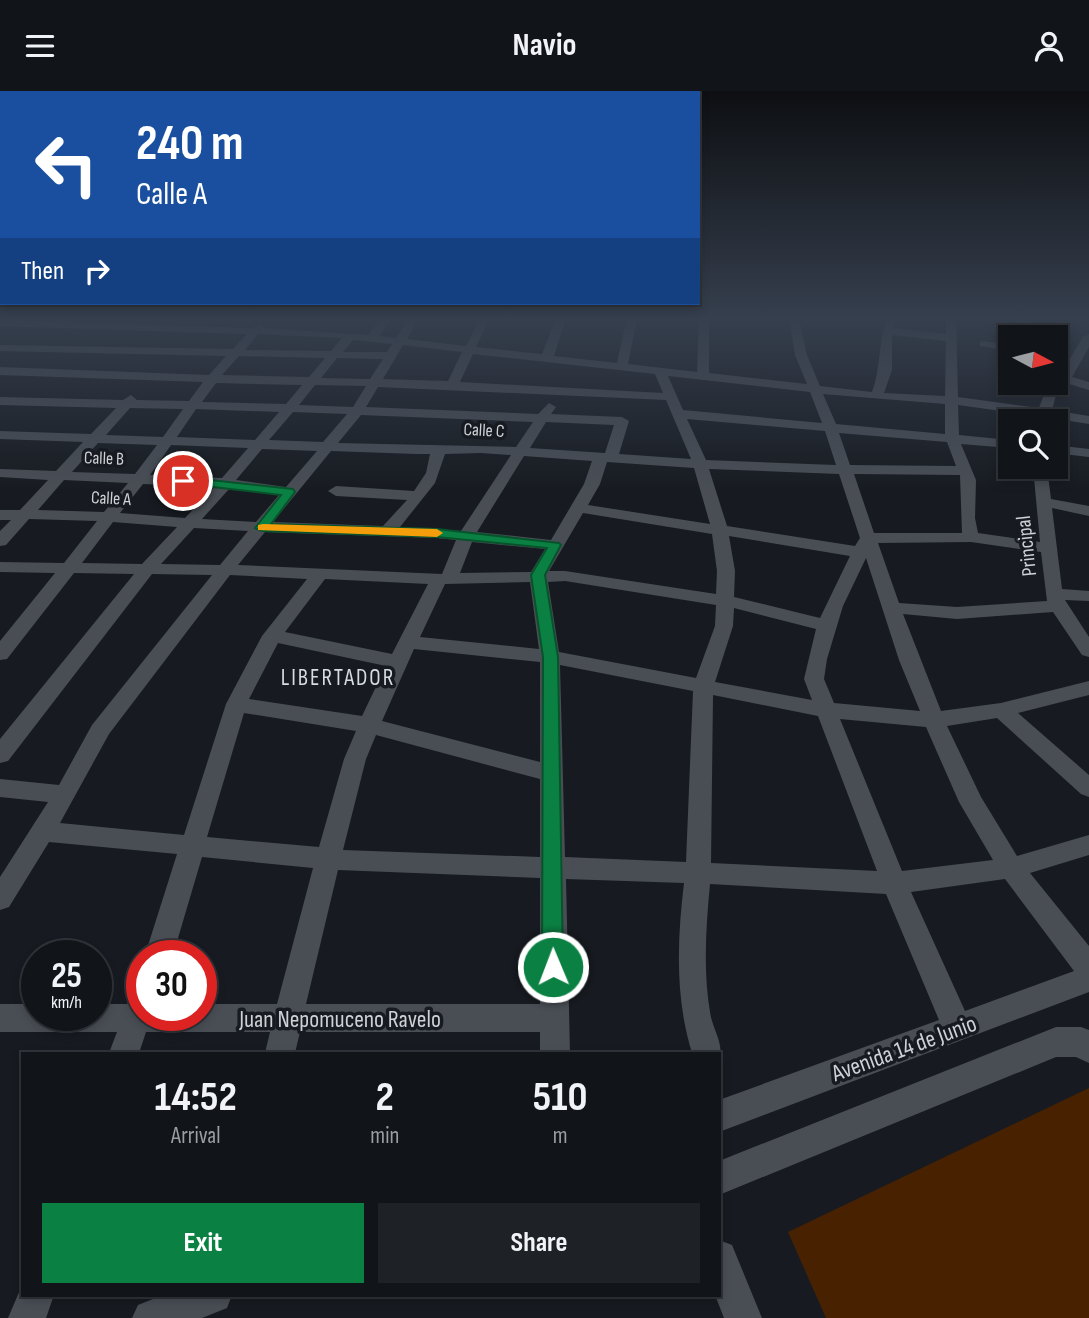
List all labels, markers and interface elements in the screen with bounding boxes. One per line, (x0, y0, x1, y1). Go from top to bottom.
text: Navio (513, 26, 576, 65)
icon: menu (21, 27, 59, 65)
icon: person (1030, 27, 1068, 65)
text: 240 m (136, 115, 244, 174)
icon: left (21, 119, 112, 210)
text: Calle A (136, 175, 207, 214)
icon: right (78, 252, 116, 290)
text: Then (21, 256, 64, 287)
north arrow (998, 325, 1068, 395)
map controls (998, 325, 1068, 479)
button: search (998, 409, 1068, 479)
street label: Calle C (463, 419, 505, 442)
street label: Calle B (84, 447, 124, 470)
pin (153, 451, 213, 511)
icon: arrive (164, 462, 202, 500)
street label: Calle A (91, 487, 132, 510)
street label: Principal (1011, 514, 1042, 577)
district label: LIBERTADOR (281, 664, 395, 692)
position arrow (516, 930, 590, 1004)
speed limit sign: 30 (126, 940, 217, 1031)
text: 25 (51, 955, 82, 998)
text: km/h (51, 992, 82, 1013)
street label: Juan Nepomuceno Ravelo (238, 1005, 441, 1034)
street label: Avenida 14 de Junio (827, 1009, 981, 1088)
text: 14:52 (154, 1072, 237, 1123)
text: 2 (376, 1072, 394, 1123)
text: 510 (533, 1072, 588, 1123)
text: Arrival (171, 1122, 220, 1150)
text: min (370, 1122, 399, 1150)
text: m (553, 1122, 568, 1150)
button: Exit (42, 1203, 364, 1283)
button: Share (378, 1203, 700, 1283)

